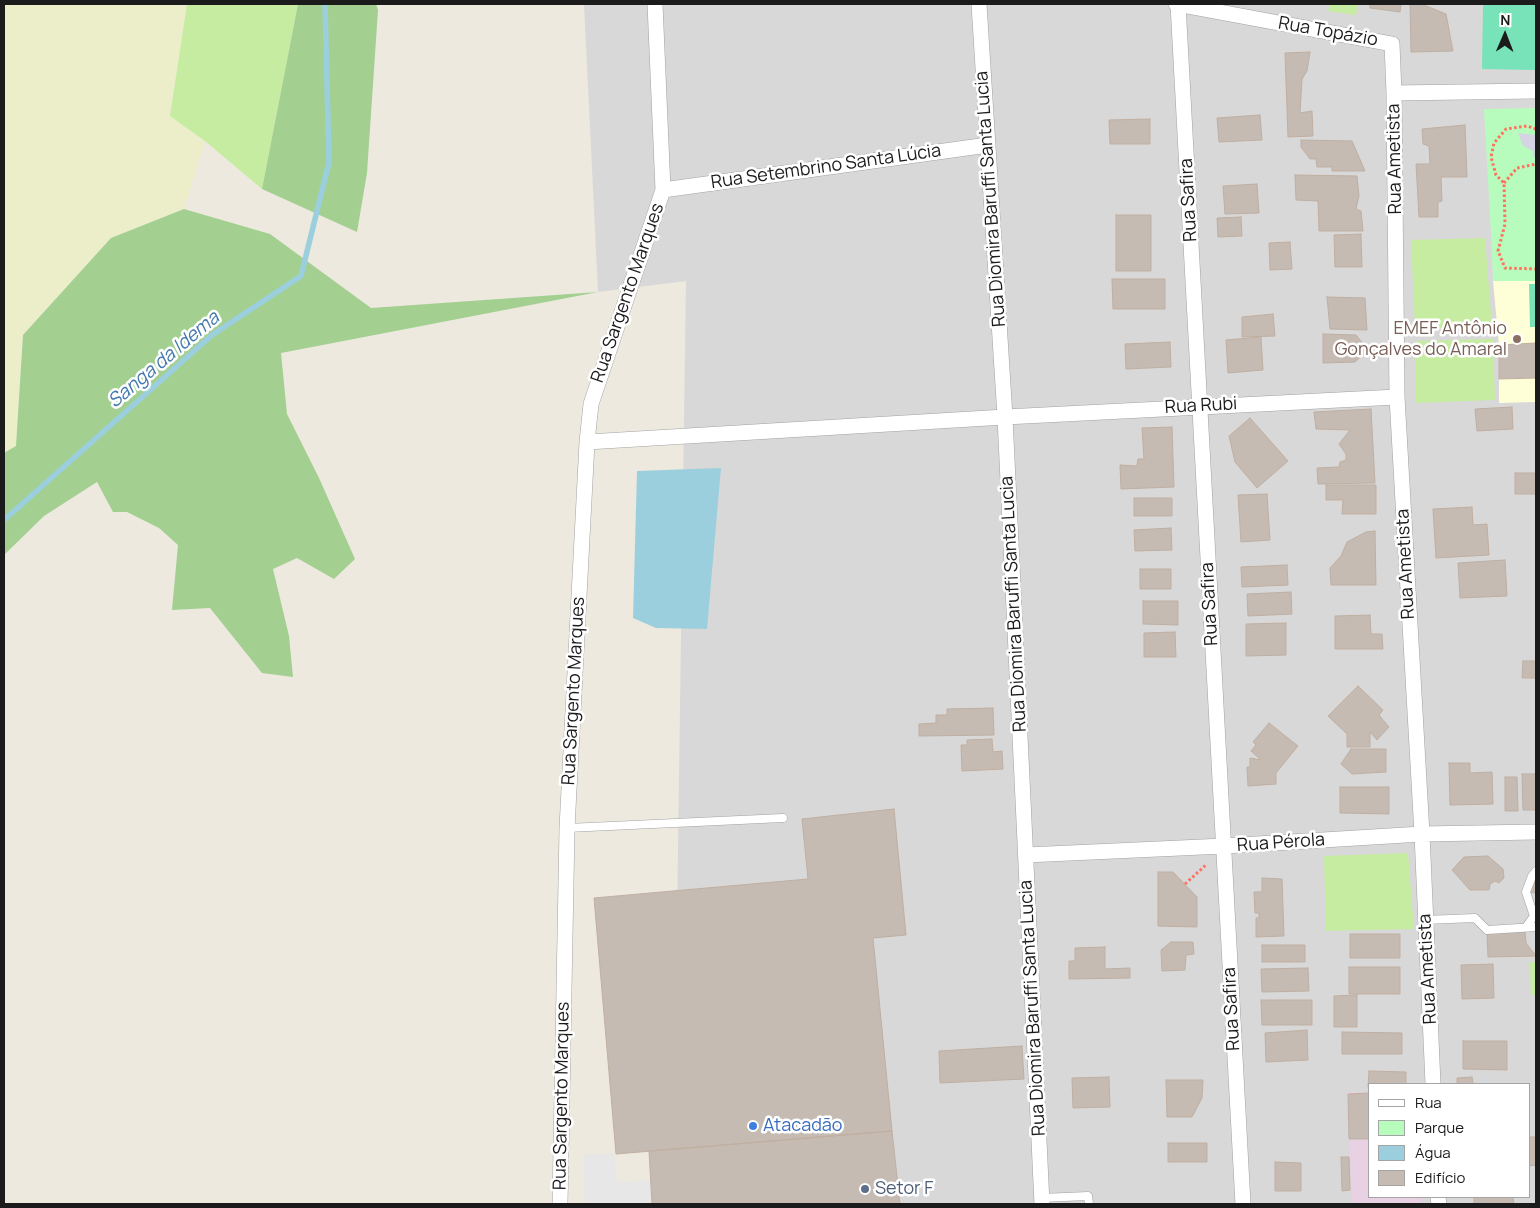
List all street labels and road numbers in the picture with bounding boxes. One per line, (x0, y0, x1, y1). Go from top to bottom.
street label: Rua Topázio (1277, 13, 1379, 51)
street label: Rua Diomira Baruffi Santa Lucia (971, 70, 1011, 328)
street label: Rua Ametista (1383, 103, 1407, 215)
street label: Rua Setembrino Santa Lúcia (710, 140, 942, 194)
street label: Rua Safira (1176, 158, 1202, 242)
street label: Rua Sargento Marques (587, 200, 669, 386)
street label: Rua Rubi (1164, 393, 1238, 419)
street label: Rua Diomira Baruffi Santa Lucia (997, 475, 1031, 733)
street label: Rua Ametista (1392, 508, 1420, 620)
street label: Rua Safira (1197, 562, 1223, 646)
street label: Rua Sargento Marques (558, 596, 590, 786)
street label: Rua Pérola (1236, 829, 1326, 857)
street label: Rua Diomira Baruffi Santa Lucia (1016, 879, 1050, 1137)
street label: Rua Ametista (1414, 913, 1442, 1025)
street label: Rua Safira (1219, 967, 1245, 1051)
street label: Rua Sargento Marques (550, 1002, 574, 1190)

